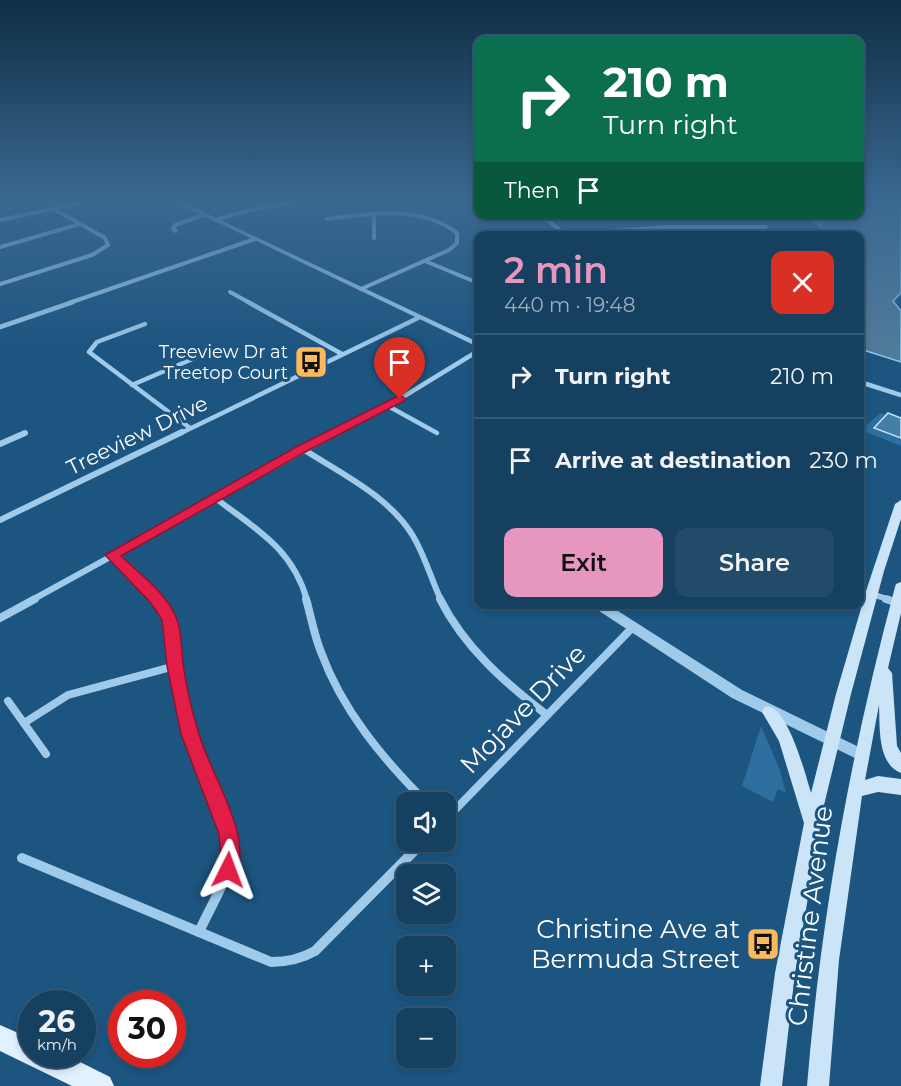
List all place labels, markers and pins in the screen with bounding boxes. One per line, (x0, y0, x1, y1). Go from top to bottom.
pin (374, 337, 425, 399)
place label: Treeview Dr at Treetop Court (159, 341, 288, 384)
bus stop icon: Treeview Dr at Treetop Court (293, 344, 329, 380)
place label: Christine Ave at Bermuda Street (531, 913, 740, 975)
bus stop icon: Christine Ave at Bermuda Street (745, 926, 781, 962)

